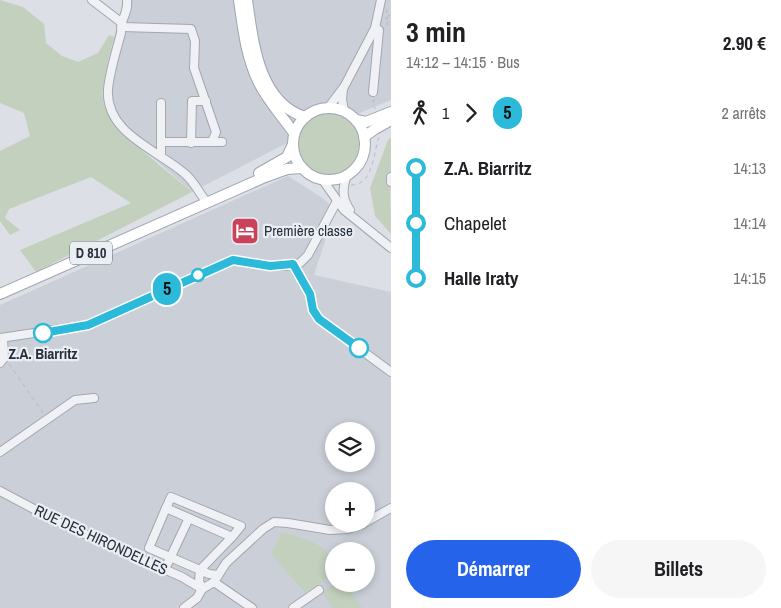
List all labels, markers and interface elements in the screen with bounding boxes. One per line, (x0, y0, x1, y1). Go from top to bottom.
text: 3 min (406, 13, 466, 51)
text: 2.90 € (723, 30, 766, 56)
text: 14:12 – 14:15 · Bus (406, 51, 520, 73)
icon: walk (406, 99, 434, 127)
icon: forward (457, 99, 485, 127)
text: 5 (503, 100, 512, 125)
text: 1 (442, 102, 449, 124)
text: 2 arrêts (722, 102, 766, 124)
text: Z.A. Biarritz (444, 155, 531, 181)
text: 14:13 (733, 157, 766, 179)
text: Chapelet (444, 210, 506, 236)
text: 14:14 (733, 212, 766, 234)
hotel icon: Première classe (230, 216, 260, 246)
place label: Première classe (264, 220, 353, 241)
road number: D 810 (70, 242, 112, 264)
text: Halle Iraty (444, 265, 518, 291)
text: 14:15 (733, 267, 766, 289)
unlabelled marker (191, 268, 205, 282)
line badge: 5 (151, 273, 183, 305)
text: 5 (163, 276, 171, 301)
marker: Z.A. Biarritz (33, 323, 53, 343)
unlabelled marker (349, 338, 369, 358)
place label: Z.A. Biarritz (8, 343, 78, 364)
map controls (325, 422, 375, 592)
button: layers (325, 422, 375, 472)
button: + (325, 482, 375, 532)
street label: RUE DES HIRONDELLES (31, 499, 171, 580)
button: Démarrer (406, 540, 581, 598)
button: Billets (591, 540, 766, 598)
button: − (325, 542, 375, 592)

